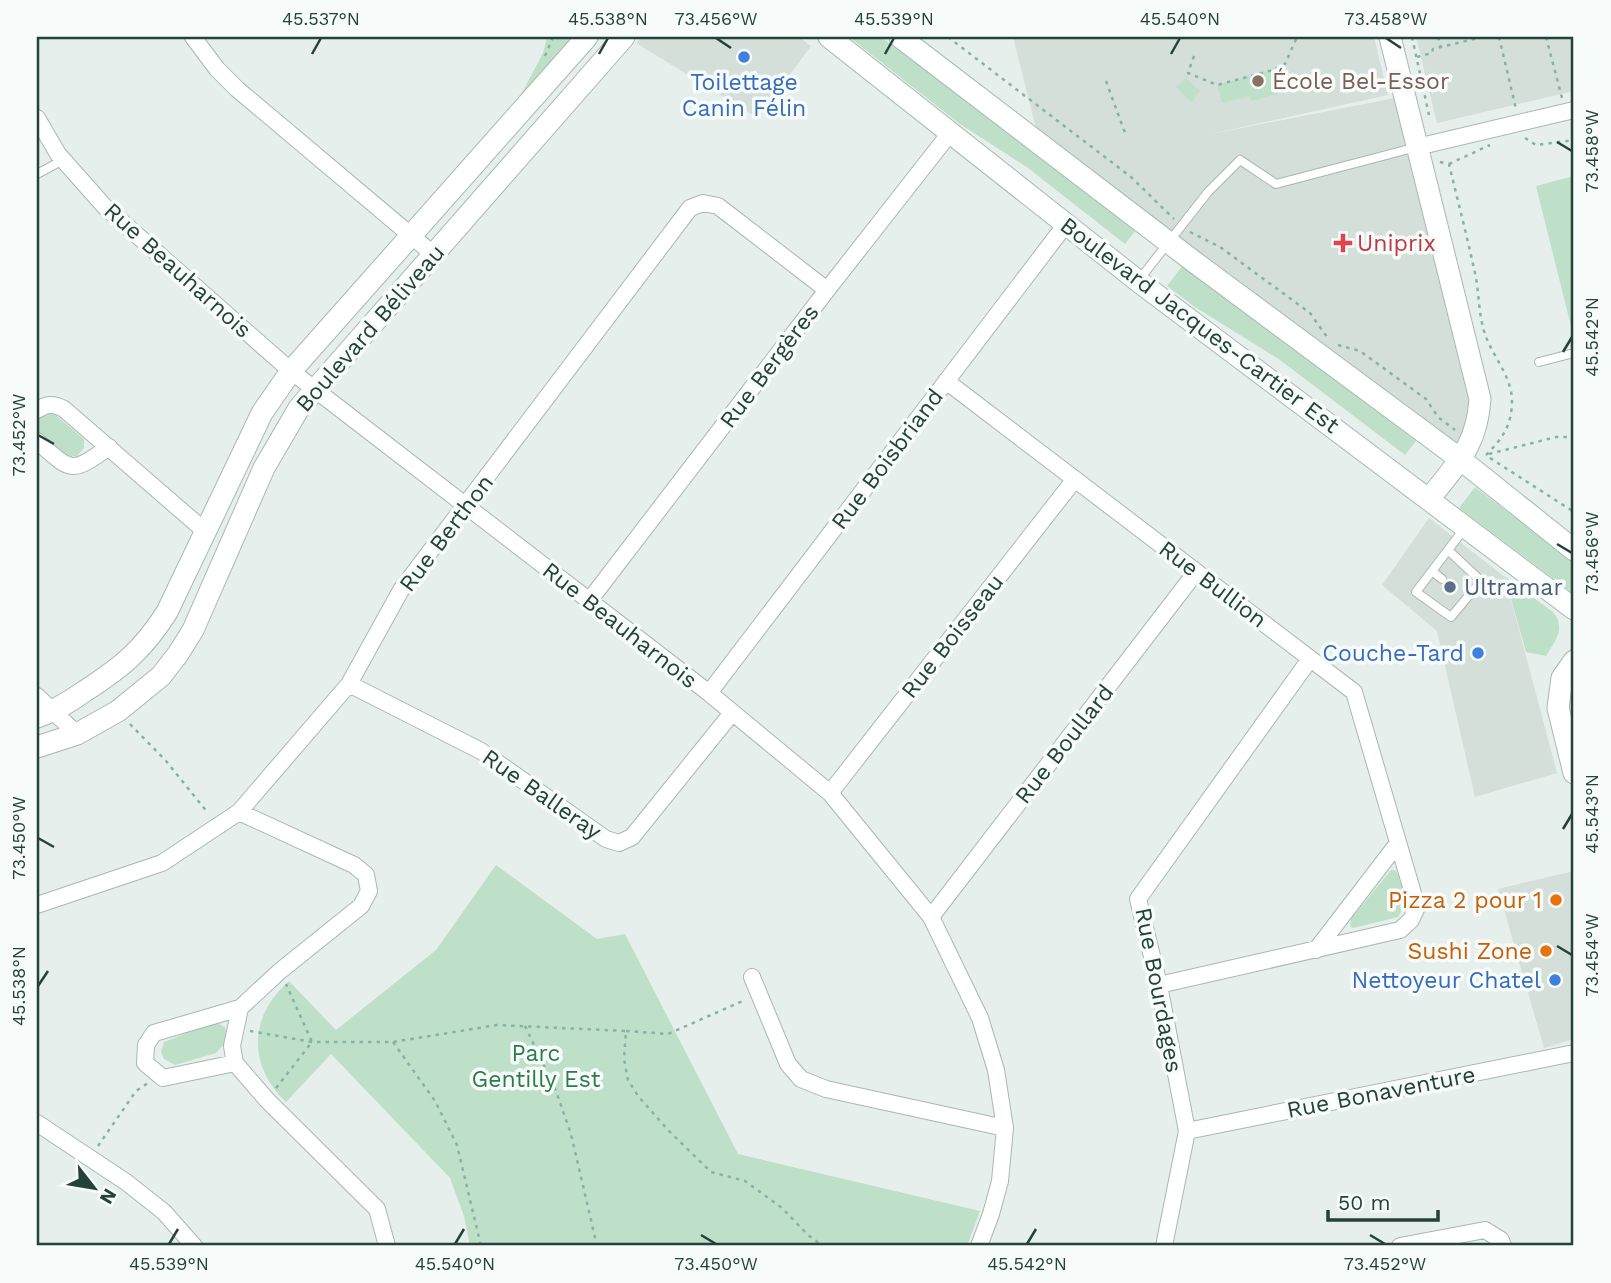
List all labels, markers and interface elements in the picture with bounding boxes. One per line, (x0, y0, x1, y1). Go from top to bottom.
text: 45.537°N (282, 8, 360, 29)
text: 45.538°N (568, 8, 648, 29)
text: 73.456°W (674, 8, 758, 29)
text: 45.539°N (854, 8, 934, 29)
text: 45.540°N (1140, 8, 1220, 29)
text: 73.458°W (1344, 8, 1428, 29)
marker: Toilettage Canin Félin (736, 49, 752, 65)
place label: École Bel-Essor (1272, 68, 1449, 95)
place label: Toilettage Canin Félin (682, 69, 806, 122)
marker: École Bel-Essor (1250, 73, 1266, 89)
text: 73.458°W (1581, 109, 1602, 193)
street label: Rue Beauharnois (98, 197, 257, 344)
street label: Boulevard Jacques-Cartier Est (1055, 212, 1345, 439)
place label: Uniprix (1357, 230, 1436, 257)
marker: Uniprix (1335, 235, 1351, 251)
street label: Boulevard Béliveau (290, 239, 450, 418)
text: 45.542°N (1581, 297, 1602, 377)
street label: Rue Bergères (714, 299, 825, 433)
street label: Rue Boisbriand (826, 384, 949, 535)
text: 73.452°W (8, 394, 29, 476)
street label: Rue Berthon (394, 470, 499, 597)
text: 73.456°W (1581, 511, 1602, 595)
street label: Rue Bullion (1154, 535, 1272, 634)
street label: Rue Beauharnois (537, 557, 702, 694)
street label: Rue Boisseau (896, 569, 1009, 704)
place label: Ultramar (1464, 574, 1563, 601)
marker: Ultramar (1442, 579, 1458, 595)
place label: Couche-Tard (1322, 640, 1464, 667)
marker: Couche-Tard (1470, 645, 1486, 661)
street label: Rue Boullard (1009, 679, 1119, 809)
street label: Rue Balleray (477, 743, 606, 845)
text: 45.543°N (1581, 774, 1602, 854)
text: 73.450°W (8, 796, 29, 880)
place label: Pizza 2 pour 1 (1388, 887, 1542, 914)
marker: Pizza 2 pour 1 (1548, 892, 1564, 908)
street label: Rue Bourdages (1129, 905, 1188, 1075)
text: 73.454°W (1581, 913, 1602, 997)
place label: Sushi Zone (1408, 938, 1532, 965)
marker: Sushi Zone (1538, 943, 1554, 959)
text: 45.538°N (8, 946, 29, 1026)
place label: Nettoyeur Chatel (1352, 967, 1541, 994)
marker: Nettoyeur Chatel (1547, 972, 1563, 988)
park label: Parc Gentilly Est (472, 1040, 601, 1093)
street label: Rue Bonaventure (1285, 1061, 1478, 1124)
north arrow (60, 1154, 130, 1224)
scale bar (1328, 1178, 1438, 1222)
text: N (95, 1185, 122, 1208)
text: 50 m (1338, 1190, 1390, 1215)
text: 45.539°N (129, 1253, 209, 1274)
text: 45.540°N (415, 1253, 495, 1274)
text: 73.450°W (674, 1253, 758, 1274)
text: 45.542°N (987, 1253, 1067, 1274)
text: 73.452°W (1344, 1253, 1426, 1274)

